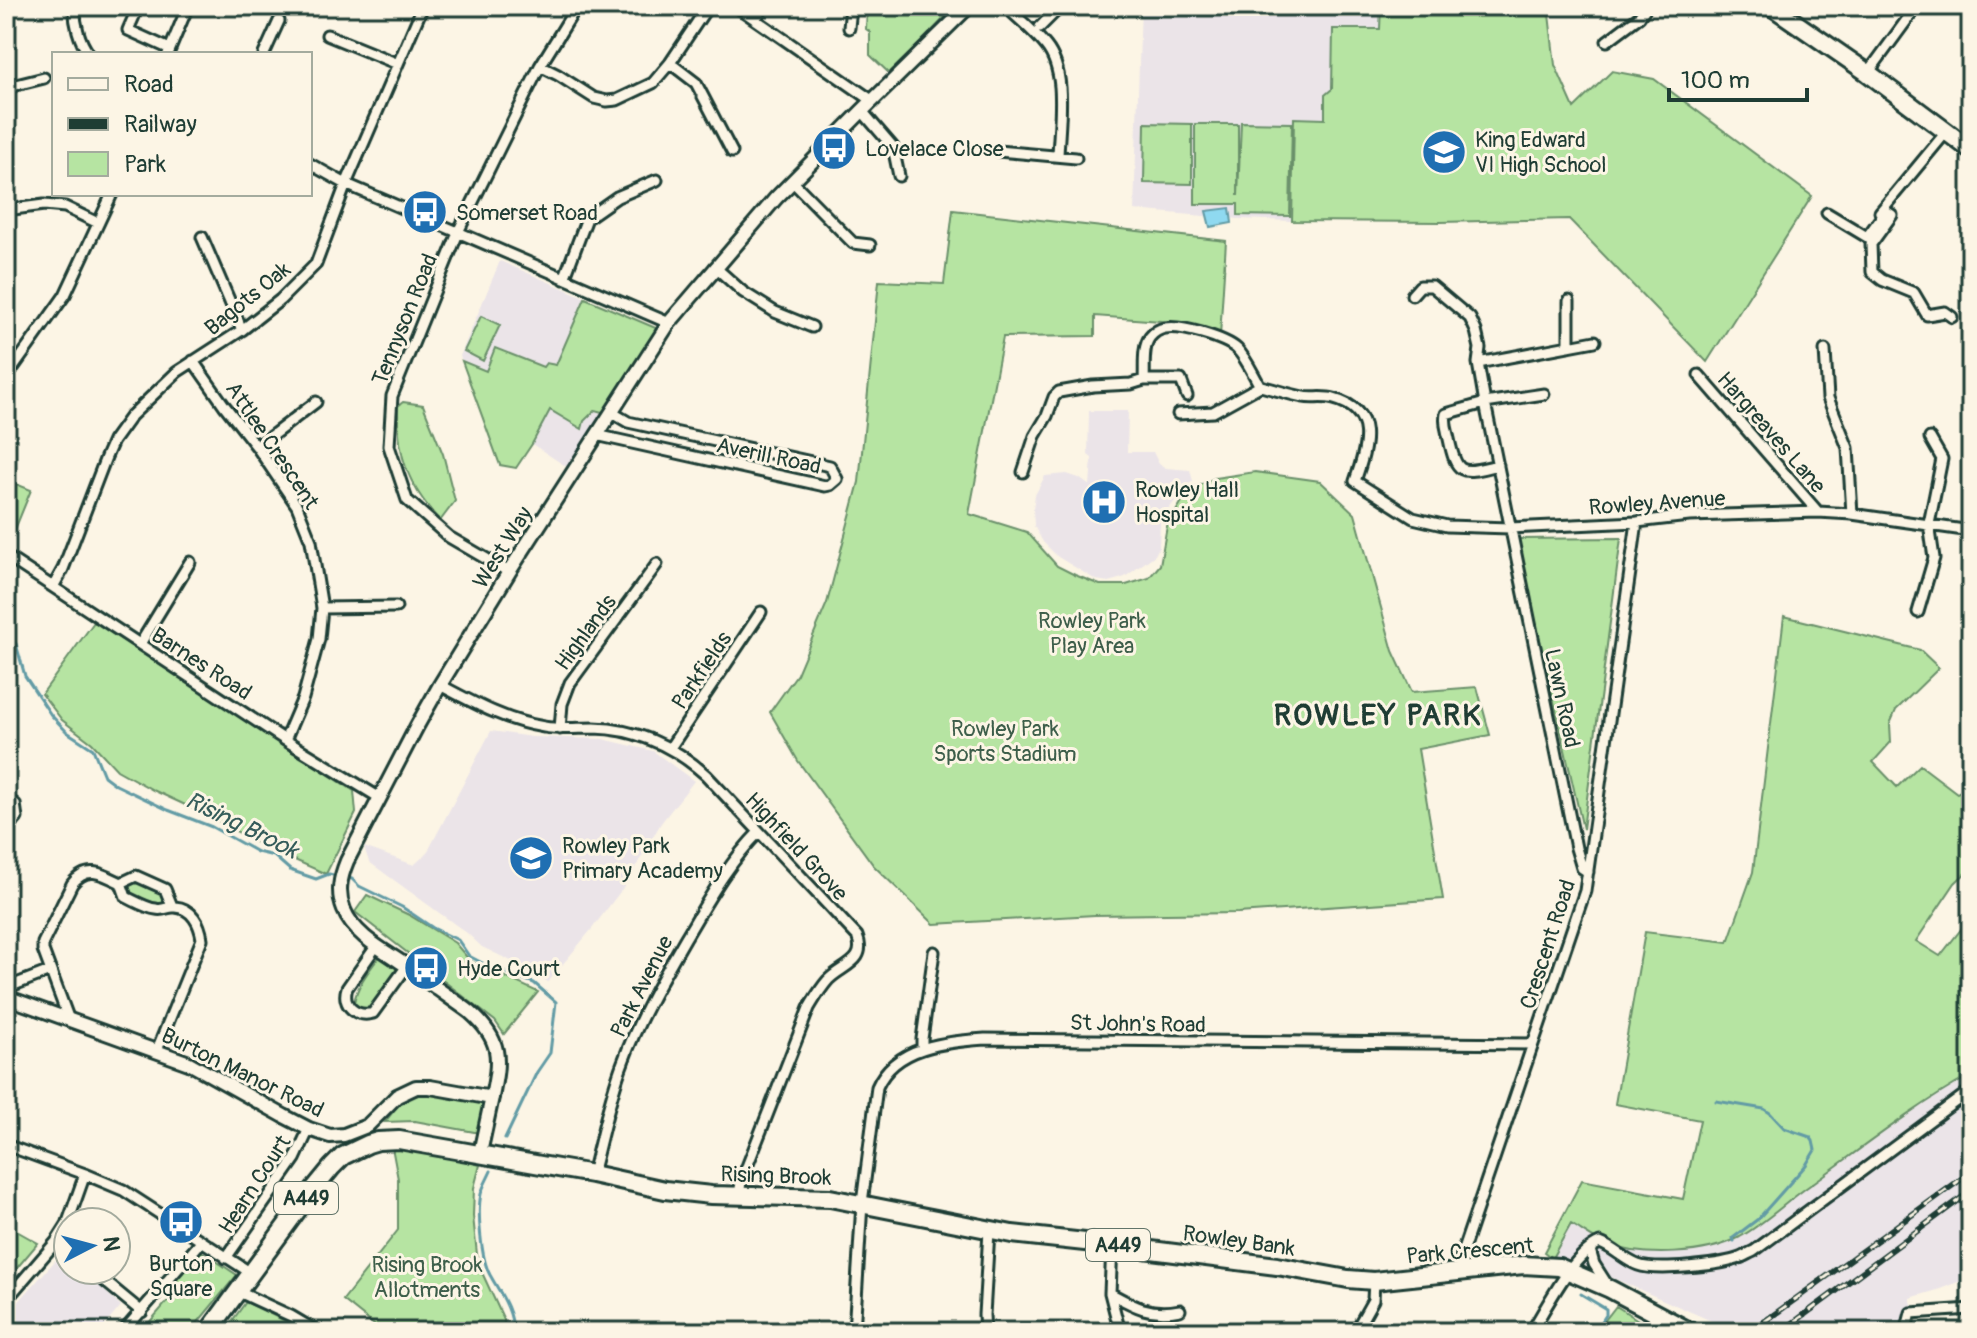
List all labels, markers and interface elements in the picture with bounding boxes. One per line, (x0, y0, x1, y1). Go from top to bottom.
legend (52, 52, 312, 196)
scale bar (1669, 52, 1807, 102)
text: 100 m (1681, 66, 1750, 95)
text: Road (124, 70, 174, 99)
text: Railway (124, 110, 197, 139)
bus stop icon: Lovelace Close (810, 124, 858, 172)
place label: King Edward VI High School (1475, 126, 1607, 179)
school or university icon: King Edward VI High School (1420, 128, 1468, 176)
place label: Lovelace Close (865, 135, 1004, 163)
text: Park (124, 150, 166, 179)
bus stop icon: Somerset Road (401, 188, 449, 236)
place label: Somerset Road (456, 199, 598, 227)
street label: Tennyson Road (366, 250, 444, 389)
street label: Bagots Oak (199, 256, 296, 342)
street label: Hargreaves Lane (1711, 366, 1832, 499)
street label: Attlee Crescent (219, 376, 325, 515)
street label: Averill Road (714, 431, 824, 481)
place label: Rowley Hall Hospital (1135, 476, 1239, 529)
hospital icon: Rowley Hall Hospital (1080, 478, 1128, 526)
street label: Rowley Avenue (1588, 484, 1727, 522)
street label: West Way (467, 501, 539, 594)
street label: Highlands (549, 589, 623, 676)
park label: Rowley Park Play Area (1038, 607, 1146, 660)
street label: Barnes Road (146, 621, 257, 707)
street label: Parkfields (666, 626, 738, 715)
street label: Lawn Road (1538, 646, 1586, 750)
district label: ROWLEY PARK (1274, 697, 1482, 734)
park label: Rowley Park Sports Stadium (934, 715, 1076, 768)
water label: Rising Brook (181, 786, 304, 866)
street label: Highfield Grove (739, 786, 854, 907)
place label: Rowley Park Primary Academy (562, 832, 723, 885)
school or university icon: Rowley Park Primary Academy (507, 834, 555, 882)
street label: Crescent Road (1514, 876, 1582, 1013)
street label: Park Avenue (604, 931, 680, 1042)
bus stop icon: Hyde Court (402, 944, 450, 992)
place label: Hyde Court (457, 955, 560, 983)
street label: St John's Road (1070, 1009, 1206, 1039)
street label: Burton Manor Road (157, 1021, 328, 1124)
street label: Hearn Court (212, 1130, 297, 1239)
street label: Rising Brook (720, 1160, 832, 1192)
road number: A449 (274, 1182, 338, 1214)
bus stop icon: Burton Square (157, 1198, 205, 1246)
north arrow (52, 1206, 132, 1286)
street label: Rowley Bank (1181, 1219, 1297, 1263)
road number: A449 (1086, 1229, 1150, 1261)
street label: Park Crescent (1405, 1231, 1535, 1271)
text: N (96, 1235, 126, 1253)
place label: Burton Square (149, 1250, 213, 1303)
park label: Rising Brook Allotments (371, 1251, 483, 1304)

